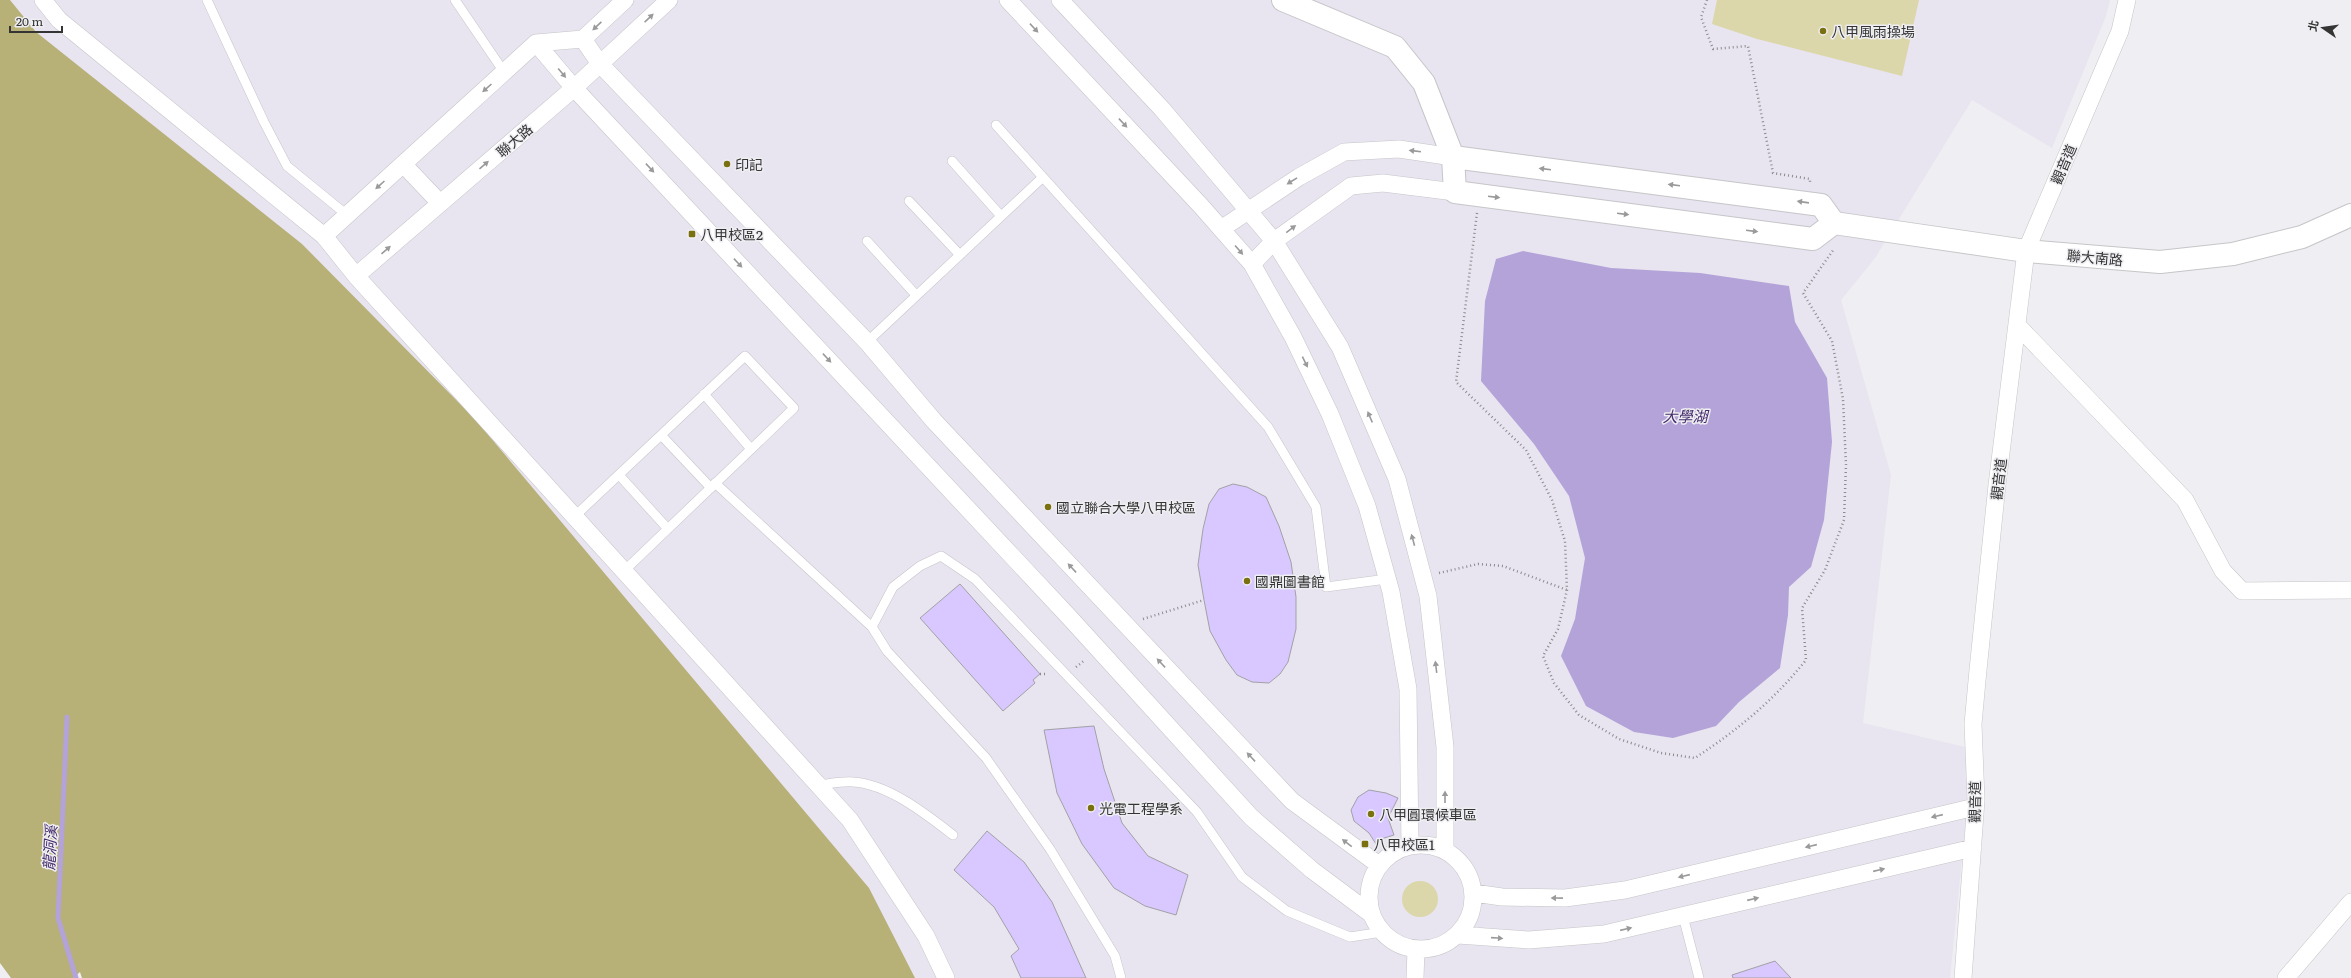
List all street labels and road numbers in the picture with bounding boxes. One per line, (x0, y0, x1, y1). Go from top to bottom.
street label: 聯大路 (492, 119, 536, 161)
street label: 觀音道 (2046, 141, 2080, 187)
street label: 聯大南路 (2066, 245, 2124, 269)
street label: 觀音道 (1986, 457, 2010, 501)
street label: 觀音道 (1964, 781, 1984, 823)

